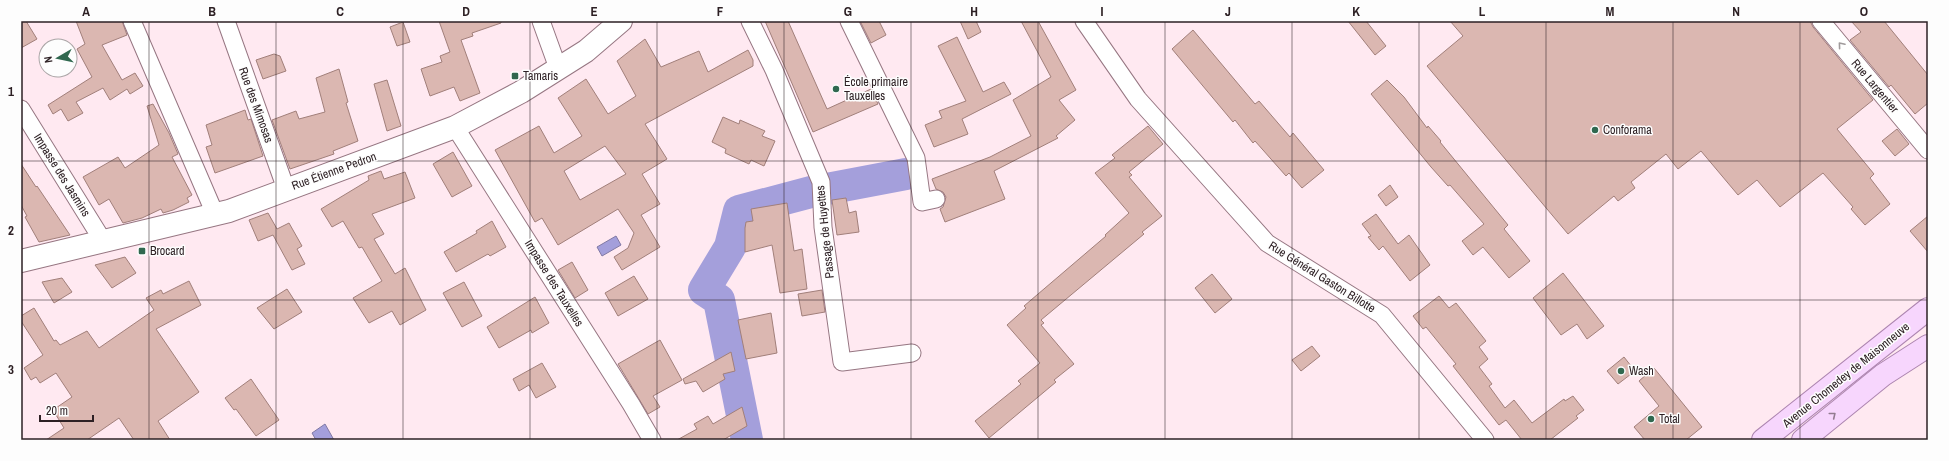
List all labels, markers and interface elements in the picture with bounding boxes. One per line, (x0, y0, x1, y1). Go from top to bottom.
text: A (82, 3, 90, 20)
text: B (208, 3, 216, 20)
text: C (336, 3, 344, 20)
text: D (462, 3, 470, 20)
text: E (590, 3, 598, 20)
text: F (717, 3, 724, 20)
text: G (844, 3, 852, 20)
text: H (970, 3, 978, 20)
text: I (1101, 3, 1104, 20)
text: J (1225, 3, 1231, 20)
text: K (1352, 3, 1360, 20)
text: L (1479, 3, 1486, 20)
text: M (1606, 3, 1615, 20)
text: N (1732, 3, 1740, 20)
text: O (1860, 3, 1868, 20)
north arrow (38, 38, 78, 78)
one-way arrow (1838, 42, 1845, 49)
text: N (41, 55, 56, 64)
street label: Rue Largentier (1848, 56, 1903, 117)
street label: Rue des Mimosas (235, 65, 277, 145)
place label: Tamaris (523, 68, 558, 84)
marker: Tamaris (510, 71, 520, 81)
place label: École primaire Tauxelles (844, 74, 908, 104)
text: 1 (8, 83, 14, 100)
marker: École primaire Tauxelles (831, 84, 841, 94)
place label: Conforama (1603, 122, 1652, 138)
marker: Conforama (1590, 125, 1600, 135)
street label: Impasse des Jasmins (30, 130, 94, 220)
street label: Rue Étienne Pedron (289, 148, 379, 194)
street label: Passage de Huyettes (812, 185, 838, 279)
text: 2 (8, 222, 14, 239)
street label: Impasse des Tauxelles (521, 237, 587, 330)
street label: Rue Général Gaston Billotte (1266, 238, 1378, 316)
place label: Brocard (150, 243, 184, 259)
marker: Brocard (137, 246, 147, 256)
street label: Avenue Chomedey de Maisonneuve (1778, 319, 1913, 432)
text: 3 (8, 361, 14, 378)
place label: Wash (1629, 363, 1654, 379)
marker: Wash (1616, 366, 1626, 376)
scale bar (40, 397, 93, 423)
text: 20 m (46, 403, 68, 419)
place label: Total (1659, 411, 1680, 427)
one-way arrow (1829, 413, 1836, 420)
marker: Total (1646, 414, 1656, 424)

